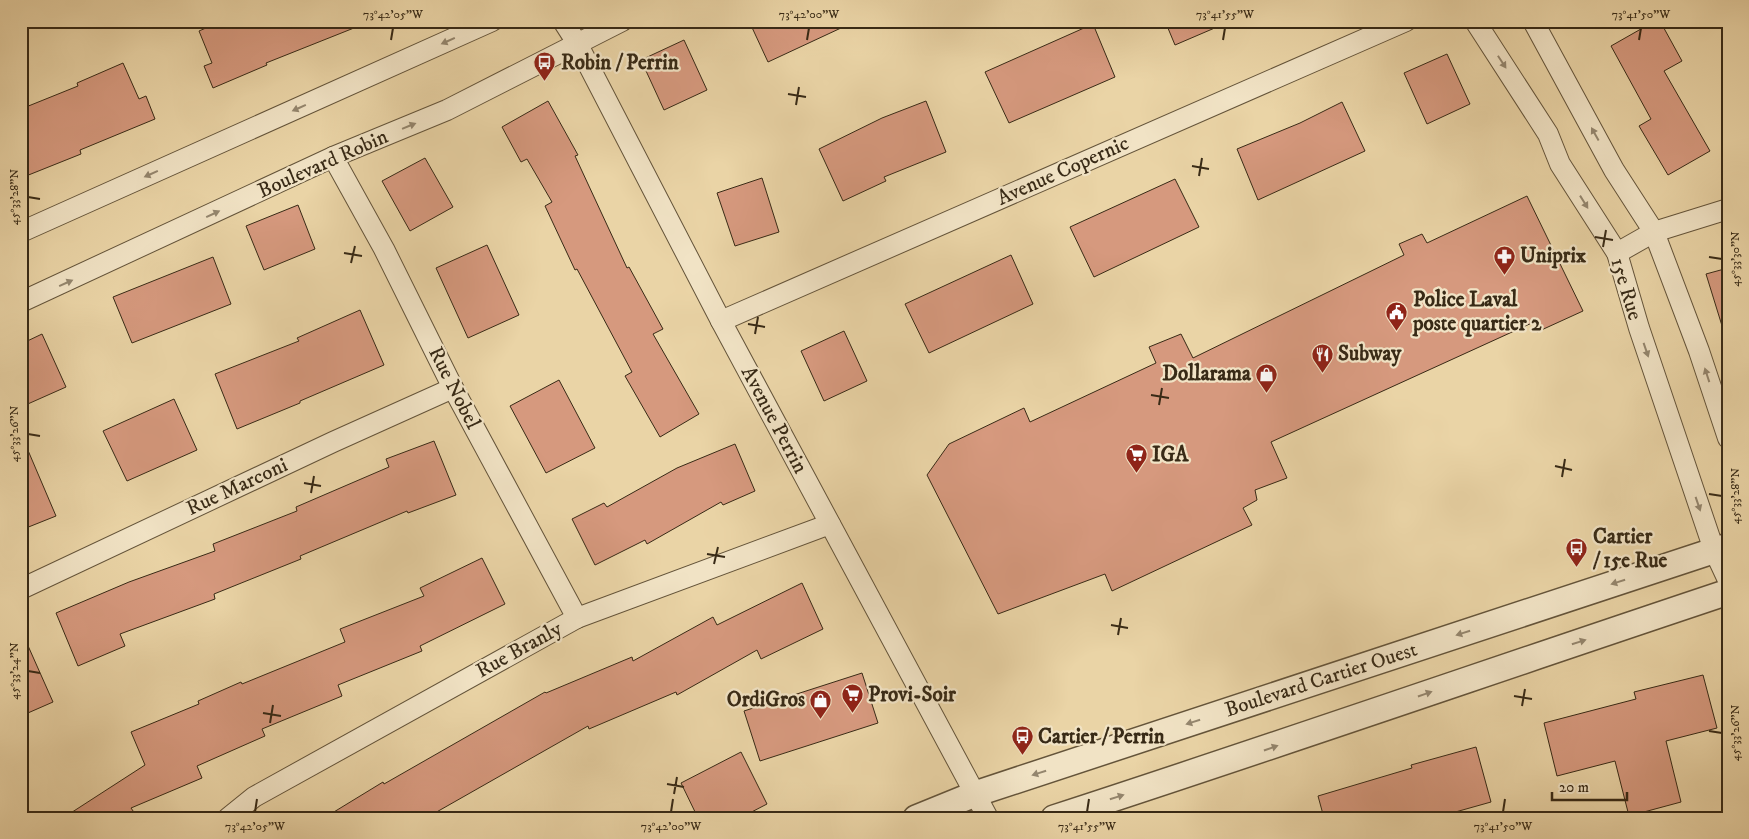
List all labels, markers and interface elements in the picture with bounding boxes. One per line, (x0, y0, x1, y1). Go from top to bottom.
text: 73°42'05"W (363, 7, 424, 22)
text: 73°42'00"W (779, 7, 840, 22)
text: 73°41'55"W (1196, 7, 1255, 22)
text: 73°41'50"W (1612, 7, 1671, 22)
one-way arrow (441, 38, 455, 46)
place label: Robin / Perrin (561, 50, 680, 76)
bus stop icon: Robin / Perrin (533, 51, 557, 82)
one-way arrow (1497, 56, 1506, 69)
one-way arrow (292, 104, 306, 112)
one-way arrow (402, 121, 416, 129)
street label: Boulevard Robin (254, 124, 392, 204)
one-way arrow (1591, 127, 1599, 141)
street label: Avenue Copernic (993, 130, 1133, 212)
text: 45°33'28"N (7, 169, 22, 225)
one-way arrow (144, 170, 158, 178)
one-way arrow (1580, 195, 1589, 208)
one-way arrow (206, 209, 220, 217)
text: 45°33'30"N (1728, 231, 1743, 287)
place label: Uniprix (1520, 243, 1587, 269)
pharmacy icon: Uniprix (1492, 244, 1516, 275)
street label: 15e Rue (1604, 255, 1648, 324)
one-way arrow (59, 279, 73, 287)
place label: Police Laval poste quartier 2 (1412, 287, 1542, 337)
public building icon: Police Laval poste quartier 2 (1385, 300, 1409, 331)
place label: Subway (1338, 341, 1402, 367)
street label: Rue Nobel (422, 342, 486, 434)
restaurant icon: Subway (1310, 342, 1334, 373)
one-way arrow (1643, 343, 1650, 358)
place label: Dollarama (1162, 361, 1252, 387)
street label: Avenue Perrin (735, 362, 813, 478)
shop icon: Dollarama (1255, 362, 1279, 393)
one-way arrow (1703, 368, 1710, 383)
text: 45°33'26"N (7, 406, 22, 462)
place label: IGA (1152, 442, 1189, 468)
supermarket icon: IGA (1124, 443, 1148, 474)
street label: Rue Marconi (182, 452, 292, 522)
text: 45°33'28"N (1728, 468, 1743, 524)
one-way arrow (1695, 497, 1703, 512)
place label: Cartier / 15e Rue (1592, 524, 1668, 574)
bus stop icon: Cartier / 15e Rue (1565, 537, 1589, 568)
one-way arrow (1610, 579, 1625, 586)
street label: Rue Branly (472, 615, 567, 684)
one-way arrow (1456, 630, 1471, 637)
street label: Boulevard Cartier Ouest (1222, 637, 1421, 723)
one-way arrow (1571, 637, 1586, 645)
text: 45°33'24"N (7, 642, 22, 700)
place label: Provi-Soir (868, 682, 957, 708)
supermarket icon: Provi-Soir (840, 683, 864, 714)
place label: OrdiGros (727, 687, 805, 713)
shop icon: OrdiGros (809, 688, 833, 719)
one-way arrow (1417, 690, 1432, 697)
text: 45°33'26"N (1728, 705, 1743, 761)
one-way arrow (1185, 719, 1200, 727)
place label: Cartier / Perrin (1038, 724, 1166, 750)
bus stop icon: Cartier / Perrin (1010, 725, 1034, 756)
one-way arrow (1264, 743, 1279, 751)
scale bar (1552, 769, 1626, 801)
one-way arrow (1031, 770, 1046, 778)
text: 20 m (1559, 778, 1589, 797)
one-way arrow (1109, 793, 1124, 801)
text: 73°42'05"W (225, 819, 286, 834)
text: 73°42'00"W (641, 819, 702, 834)
text: 73°41'55"W (1058, 819, 1117, 834)
text: 73°41'50"W (1474, 819, 1533, 834)

